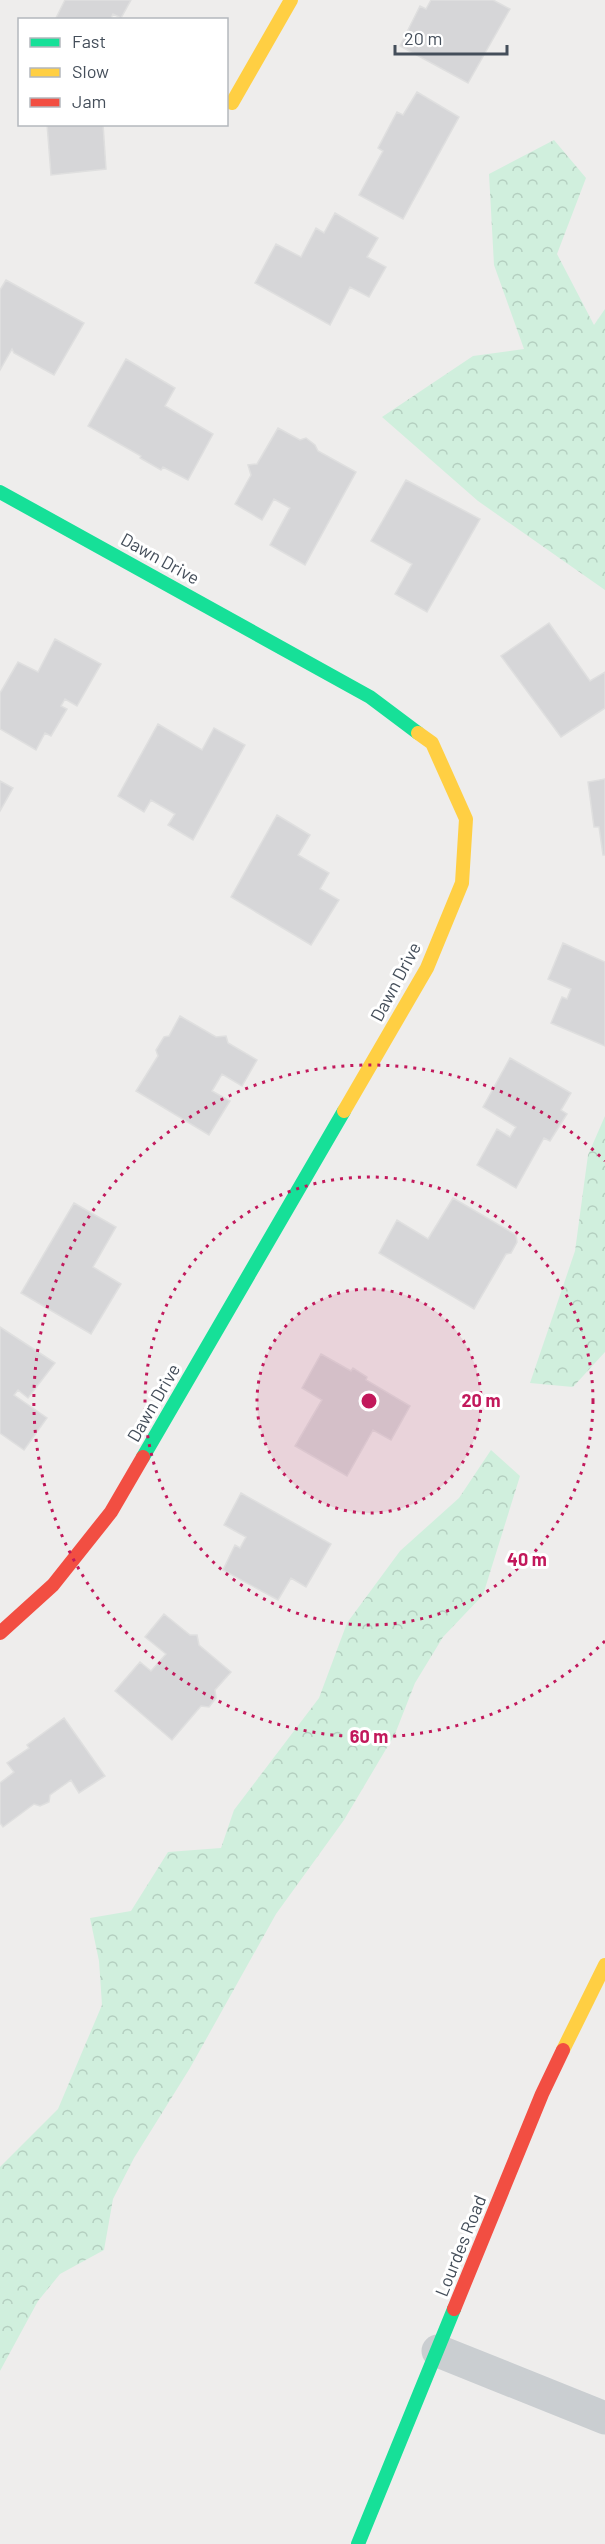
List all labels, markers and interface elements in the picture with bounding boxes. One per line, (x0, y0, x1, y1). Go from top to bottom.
legend (18, 18, 228, 126)
scale bar (395, 18, 508, 56)
text: 20 m (404, 27, 442, 49)
text: Fast (72, 30, 106, 52)
text: Slow (72, 60, 109, 82)
text: Jam (72, 90, 106, 112)
street label: Dawn Drive (117, 528, 204, 589)
street label: Dawn Drive (365, 938, 425, 1025)
street label: Dawn Drive (122, 1360, 184, 1445)
text: 20 m (462, 1389, 500, 1411)
centre of rings (359, 1391, 379, 1411)
text: 40 m (507, 1548, 547, 1570)
text: 60 m (350, 1725, 388, 1747)
street label: Lourdes Road (430, 2192, 490, 2300)

